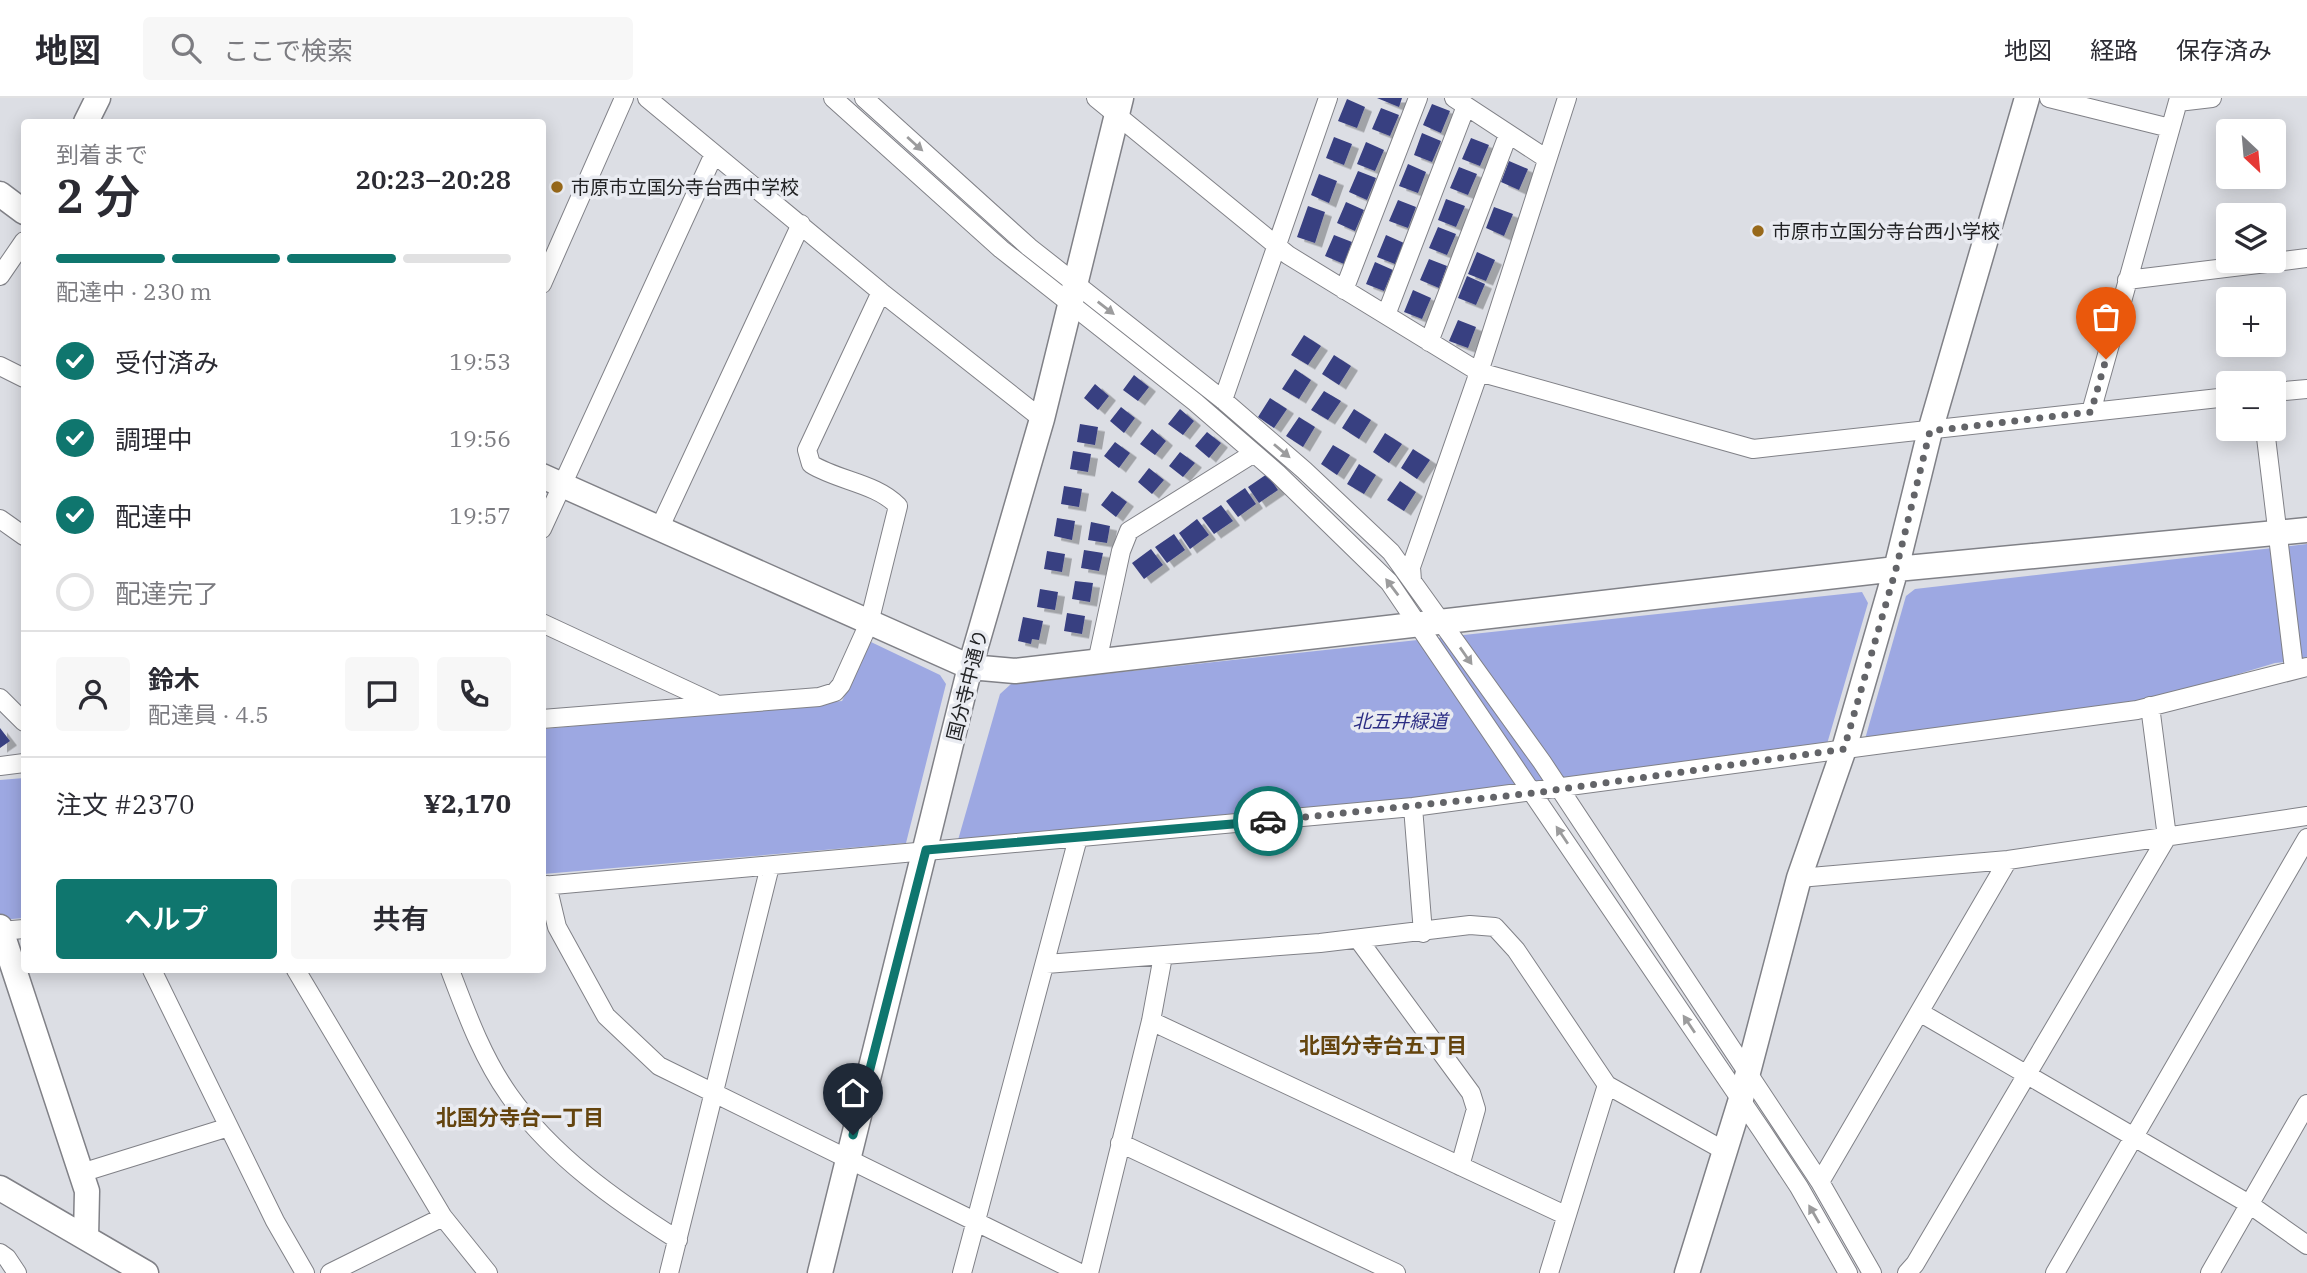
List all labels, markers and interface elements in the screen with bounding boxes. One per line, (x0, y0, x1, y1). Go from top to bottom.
search box (143, 17, 633, 80)
text: 地図 (35, 28, 101, 71)
icon: search (167, 29, 205, 67)
text: ここで検索 (223, 33, 353, 67)
text: 地図 (2004, 34, 2052, 66)
text: 経路 (2090, 34, 2138, 66)
text: 保存済み (2176, 34, 2272, 66)
north arrow (2216, 119, 2286, 189)
map controls (2216, 119, 2286, 441)
one-way arrow (906, 136, 923, 151)
text: 到着まで (56, 139, 148, 169)
text: 20:23–20:28 (355, 162, 511, 196)
text: 2 分 (56, 166, 140, 226)
place label: 市原市立国分寺台西中学校 (571, 175, 799, 199)
marker: 市原市立国分寺台西中学校 (549, 179, 565, 195)
button: layers (2216, 203, 2286, 273)
place label: 市原市立国分寺台西小学校 (1772, 219, 2000, 243)
marker: 市原市立国分寺台西小学校 (1750, 223, 1766, 239)
text: 配達中 · 230 m (56, 276, 212, 306)
pin (2076, 287, 2136, 359)
button: + (2216, 287, 2286, 357)
icon: bag (2087, 298, 2125, 336)
one-way arrow (1097, 300, 1114, 315)
icon: check (56, 342, 94, 380)
text: 受付済み (115, 345, 219, 379)
text: 19:53 (449, 346, 511, 376)
button: − (2216, 371, 2286, 441)
icon: check (56, 419, 94, 457)
text: 調理中 (115, 422, 193, 456)
text: 19:56 (449, 423, 511, 453)
one-way arrow (1273, 443, 1291, 459)
icon: check (56, 496, 94, 534)
text: 配達中 (115, 499, 193, 533)
text: 19:57 (449, 500, 511, 530)
text: 配達完了 (115, 576, 219, 610)
one-way arrow (1385, 578, 1399, 596)
street label: 国分寺中通り (942, 627, 992, 743)
one-way arrow (1459, 647, 1473, 665)
button: person (56, 657, 130, 731)
button: chat (345, 657, 419, 731)
button: phone (437, 657, 511, 731)
text: 鈴木 (148, 662, 200, 696)
text: 配達員 · 4.5 (148, 699, 269, 729)
park label: 北五井緑道 (1352, 709, 1450, 733)
text: ¥2,170 (424, 786, 511, 820)
courier (1233, 786, 1303, 856)
text: 注文 #2370 (56, 787, 195, 821)
icon: car (1249, 802, 1287, 840)
one-way arrow (1555, 826, 1569, 844)
button: ヘルプ (56, 879, 277, 959)
button: 共有 (291, 879, 511, 959)
one-way arrow (1682, 1015, 1696, 1033)
district label: 北国分寺台五丁目 (1299, 1031, 1467, 1059)
pin (823, 1063, 883, 1135)
icon: home (834, 1074, 872, 1112)
district label: 北国分寺台一丁目 (436, 1103, 604, 1131)
one-way arrow (1808, 1204, 1820, 1223)

